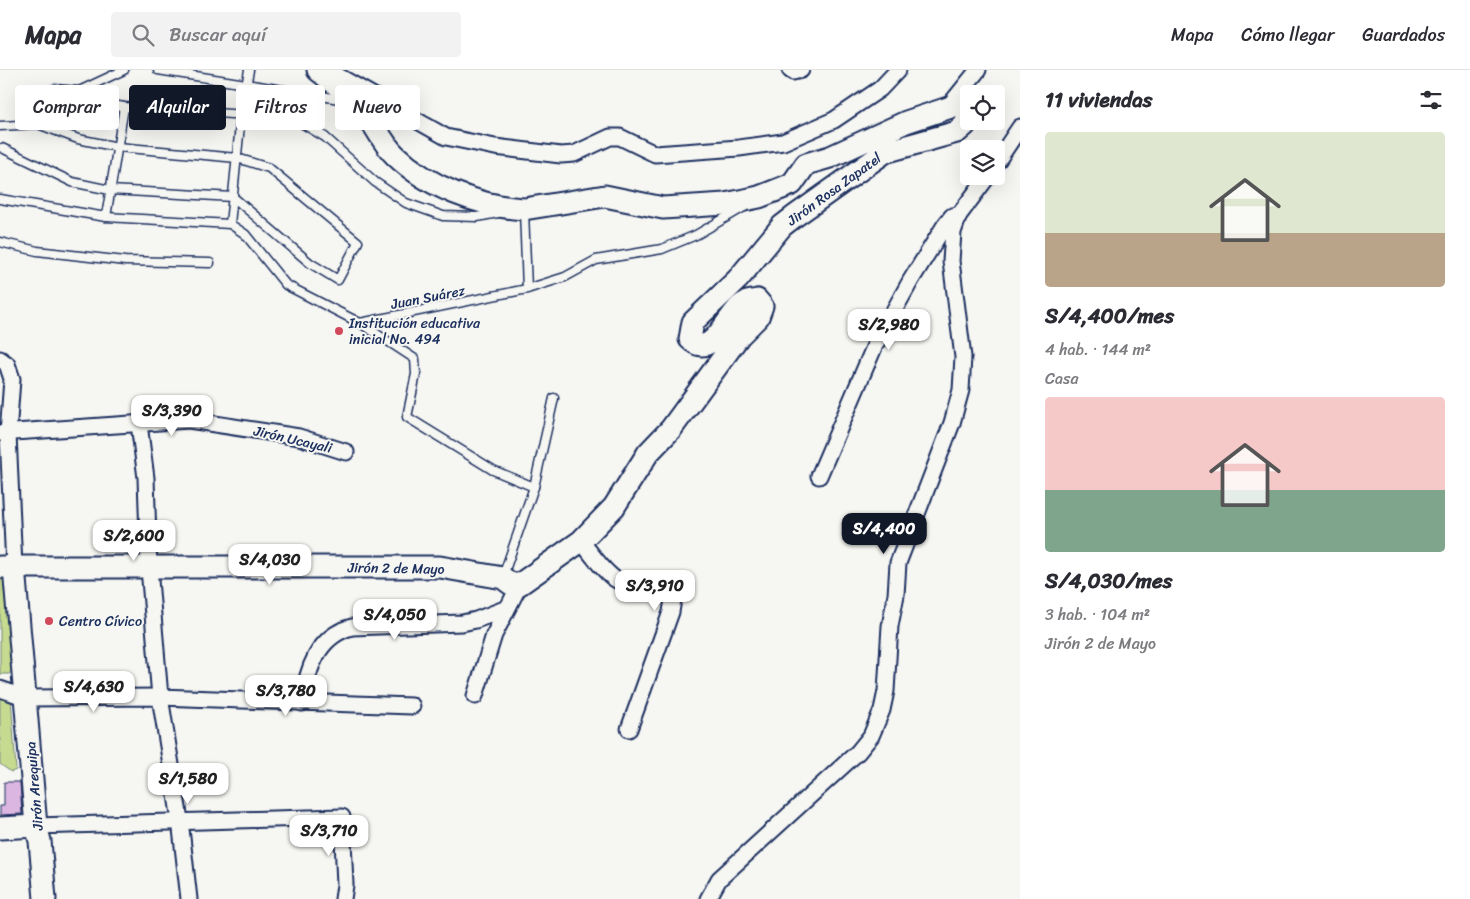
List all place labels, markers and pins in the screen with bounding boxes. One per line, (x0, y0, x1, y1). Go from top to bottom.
pin: S/2,980 (843, 308, 935, 351)
place label: Institución educativa inicial No. 494 (348, 311, 481, 352)
marker: Institución educativa inicial No. 494 (333, 325, 345, 337)
pin: S/3,390 (126, 394, 218, 437)
pin: S/4,400 (838, 512, 930, 555)
pin: S/2,600 (88, 520, 180, 562)
pin: S/4,030 (224, 544, 316, 586)
pin: S/3,910 (609, 570, 701, 612)
pin: S/4,050 (349, 598, 441, 641)
place label: Centro Cívico (59, 609, 142, 634)
marker: Centro Cívico (43, 615, 55, 627)
pin: S/4,630 (48, 670, 140, 713)
pin: S/3,780 (240, 674, 332, 717)
pin: S/1,580 (142, 762, 234, 805)
pin: S/3,710 (283, 814, 375, 857)

